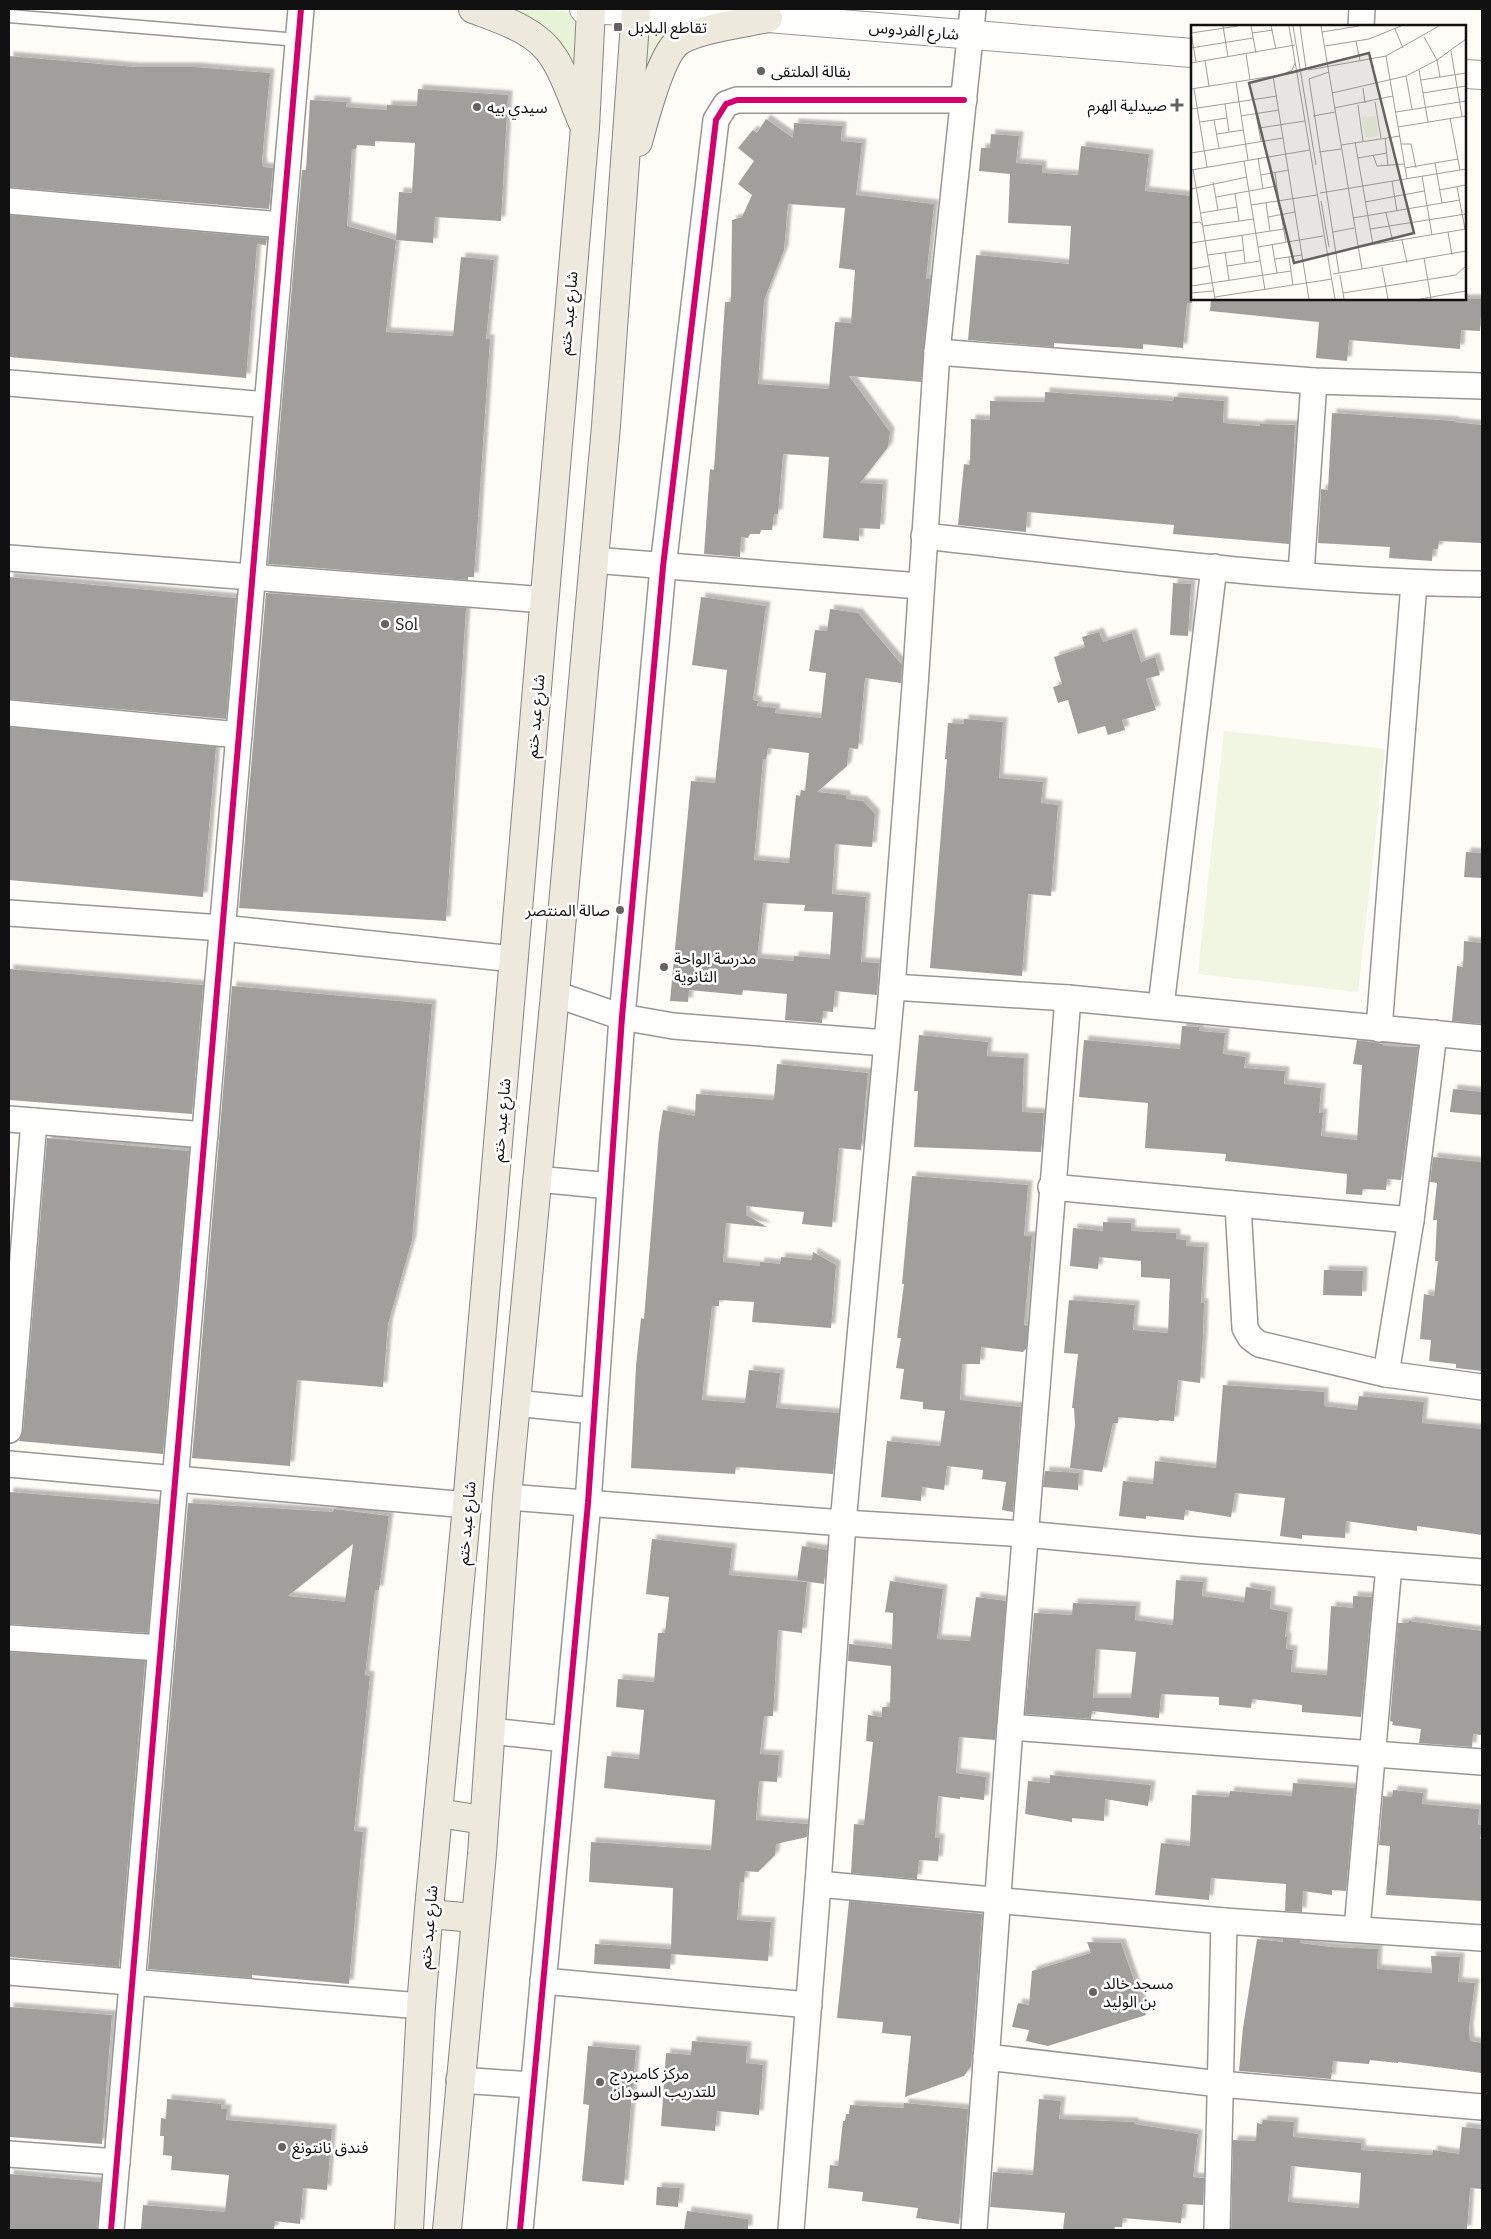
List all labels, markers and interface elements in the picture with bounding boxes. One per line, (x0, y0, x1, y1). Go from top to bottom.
street label: شارع الفردوس (868, 17, 960, 47)
place label: تقاطع البلابل (628, 18, 707, 40)
marker: تقاطع البلابل (612, 21, 624, 33)
inset map (1191, 25, 1466, 300)
place label: بقالة الملتقى (771, 62, 851, 81)
marker: بقالة الملتقى (755, 65, 767, 77)
place label: صيدلية الهرم (1087, 96, 1167, 118)
place label: سيدي بيه (487, 98, 547, 120)
marker: صيدلية الهرم (1171, 99, 1183, 111)
marker: سيدي بيه (471, 101, 483, 113)
street label: شارع عبد ختم (555, 270, 585, 356)
place label: Sol (395, 615, 419, 634)
marker: Sol (379, 618, 391, 630)
street label: شارع عبد ختم (522, 673, 552, 759)
place label: صالة المنتصر (525, 901, 610, 920)
marker: صالة المنتصر (614, 904, 626, 916)
place label: مدرسة الواحة الثانوية (674, 949, 756, 986)
marker: مدرسة الواحة الثانوية (658, 961, 670, 973)
street label: شارع عبد ختم (488, 1077, 518, 1163)
street label: شارع عبد ختم (453, 1480, 483, 1566)
street label: شارع عبد ختم (415, 1884, 445, 1970)
place label: مسجد خالد بن الوليد (1103, 1974, 1174, 2011)
marker: مسجد خالد بن الوليد (1087, 1986, 1099, 1998)
place label: مركز كامبردج للتدريب السودان (610, 2064, 716, 2101)
marker: مركز كامبردج للتدريب السودان (594, 2076, 606, 2088)
place label: فندق نانتونغ (292, 2138, 368, 2160)
marker: فندق نانتونغ (276, 2141, 288, 2153)

